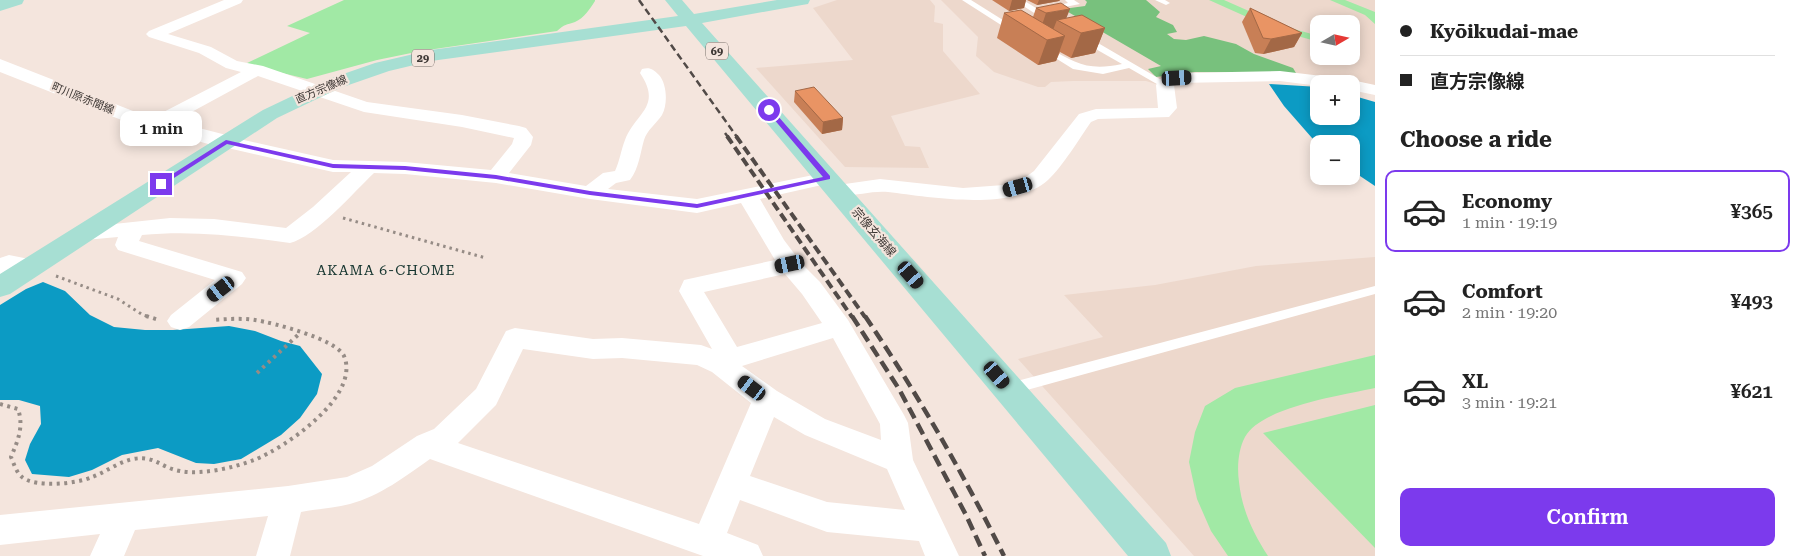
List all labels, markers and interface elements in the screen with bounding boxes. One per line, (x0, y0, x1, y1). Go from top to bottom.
north arrow (1310, 15, 1360, 65)
map controls (1310, 15, 1360, 185)
text: Kyōikudai-mae (1430, 20, 1578, 43)
road number: 69 (706, 42, 728, 59)
road number: 29 (412, 49, 434, 66)
car (1161, 70, 1192, 86)
text: 直方宗像線 (1430, 70, 1525, 93)
street label: 直方宗像線 (293, 73, 349, 106)
button: + (1310, 75, 1360, 125)
street label: 町川原赤間線 (50, 80, 116, 117)
route start (758, 99, 780, 121)
callout: 1 min (120, 111, 202, 146)
text: 1 min (139, 119, 183, 138)
text: Choose a ride (1400, 127, 1552, 152)
button: − (1310, 135, 1360, 185)
route end (150, 173, 172, 195)
car (1001, 176, 1034, 198)
icon: car (1402, 189, 1447, 234)
text: Economy (1462, 190, 1552, 213)
text: ¥365 (1730, 200, 1773, 223)
street label: 宗像玄海線 (849, 205, 899, 259)
text: 1 min · 19:19 (1462, 213, 1557, 232)
car (773, 254, 806, 274)
car (895, 259, 926, 291)
district label: AKAMA 6-CHOME (317, 262, 455, 278)
car (204, 274, 237, 304)
icon: car (1402, 279, 1447, 324)
text: Comfort (1462, 280, 1543, 303)
text: ¥493 (1730, 290, 1773, 313)
text: 2 min · 19:20 (1462, 303, 1557, 322)
car (981, 359, 1012, 391)
icon: car (1402, 369, 1447, 414)
text: XL (1462, 370, 1488, 393)
car (735, 373, 768, 403)
text: ¥621 (1730, 380, 1773, 403)
text: 3 min · 19:21 (1462, 393, 1557, 412)
button: Confirm (1400, 488, 1775, 546)

